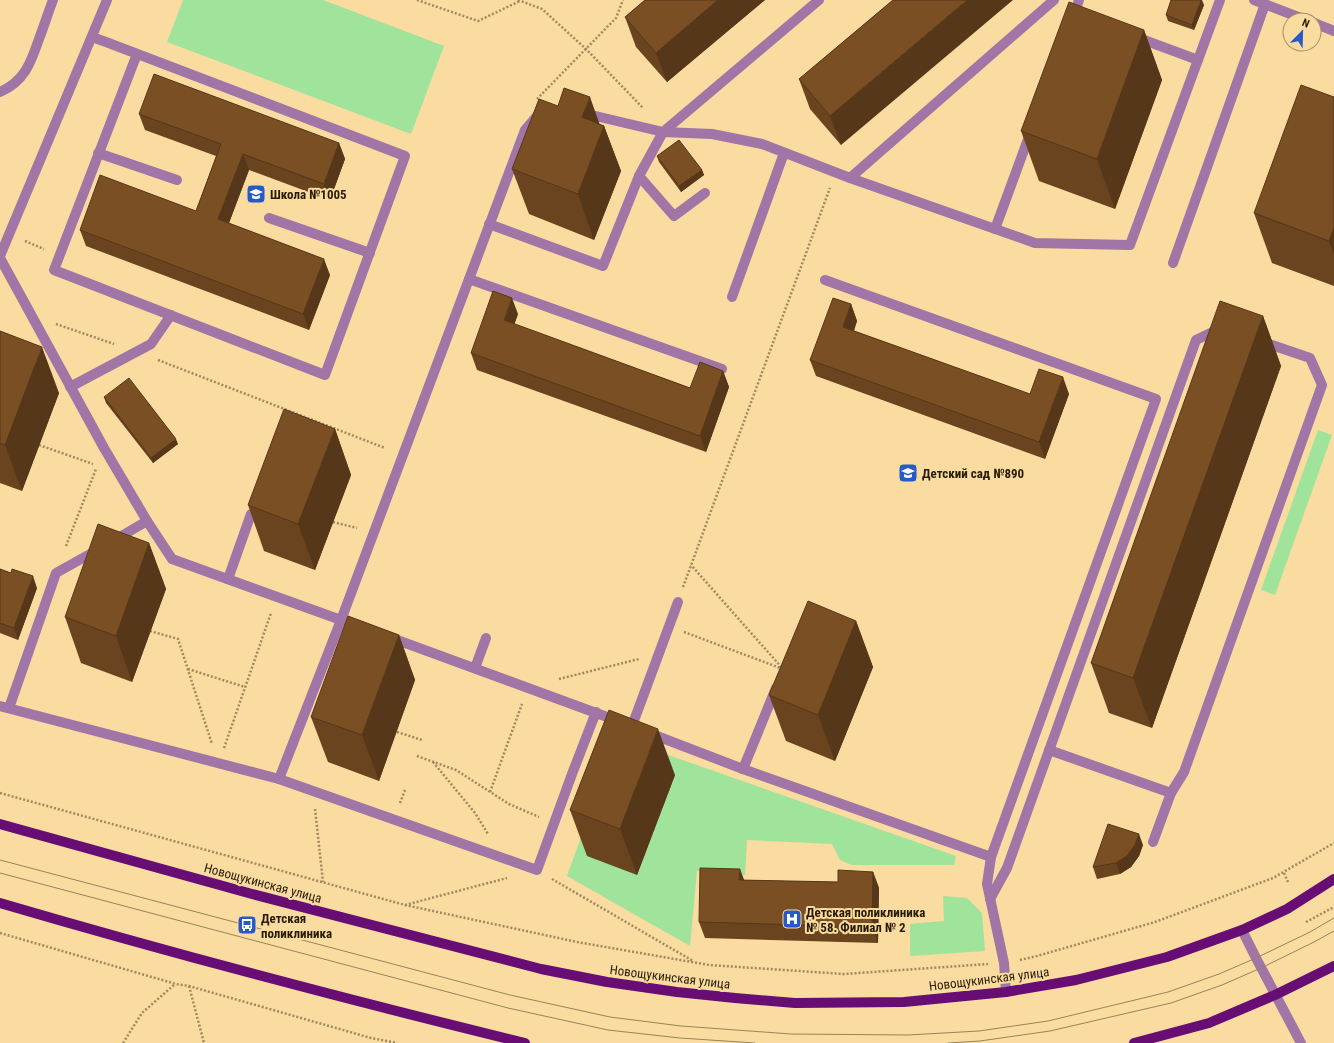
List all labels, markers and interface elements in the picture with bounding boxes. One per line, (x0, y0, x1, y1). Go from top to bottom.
north arrow (1282, 12, 1322, 52)
text: N (1300, 16, 1312, 31)
school or university icon: Школа №1005 (245, 183, 267, 205)
place label: Школа №1005 (270, 187, 347, 202)
school or university icon: Детский сад №890 (897, 462, 919, 484)
place label: Детский сад №890 (922, 466, 1024, 481)
street label: Новощукинская улица (203, 860, 323, 906)
place label: Детская поликлиника № 58. Филиал № 2 (806, 905, 925, 935)
hospital icon: Детская поликлиника № 58. Филиал № 2 (781, 908, 803, 930)
place label: Детская поликлиника (261, 911, 332, 941)
bus stop icon: Детская поликлиника (236, 914, 258, 936)
street label: Новощукинская улица (609, 962, 731, 992)
street label: Новощукинская улица (928, 964, 1050, 994)

